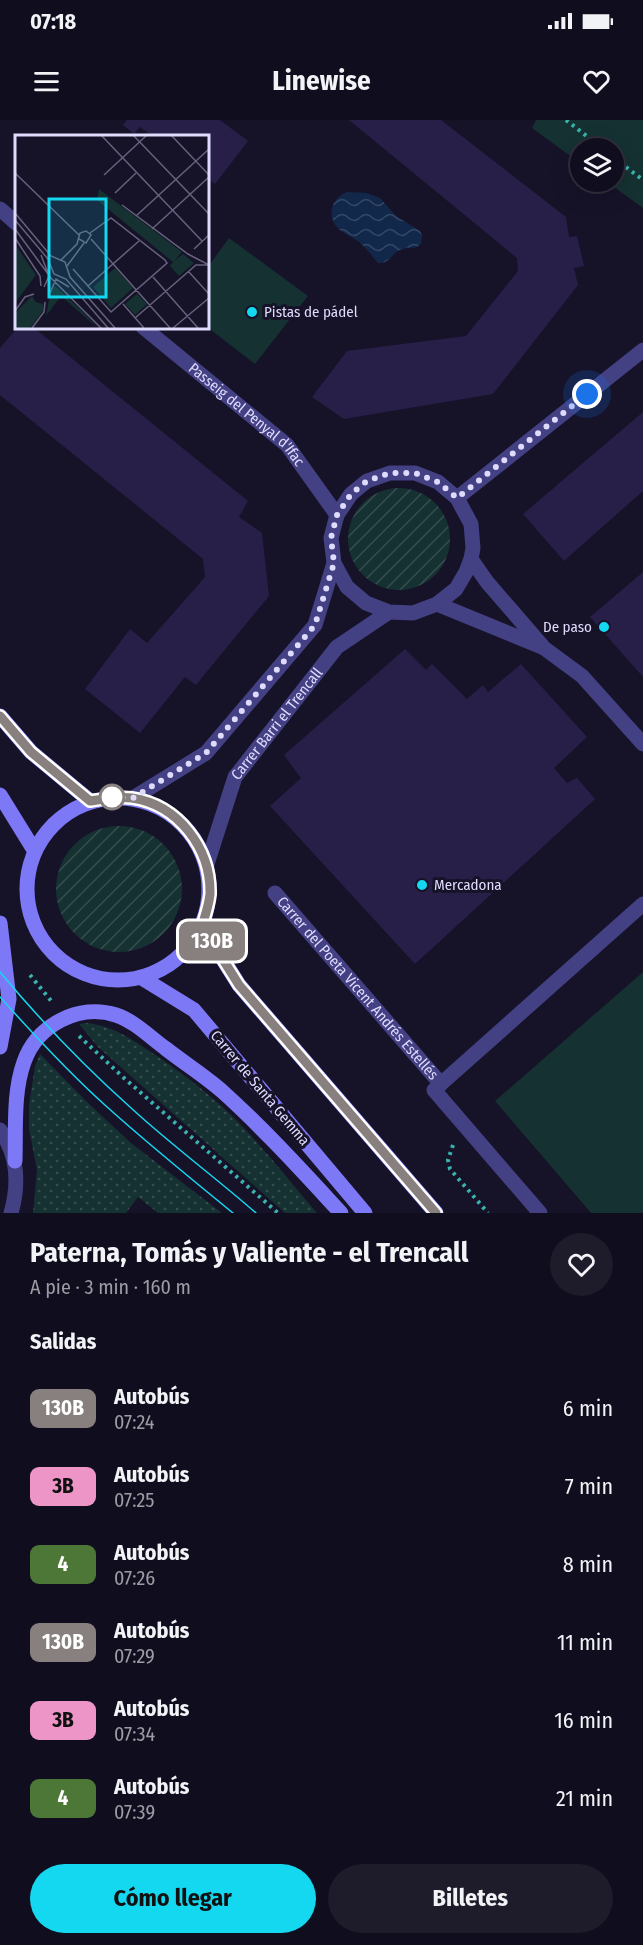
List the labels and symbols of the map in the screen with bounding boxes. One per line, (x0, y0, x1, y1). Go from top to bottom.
inset map (15, 135, 208, 328)
place label: Pistas de pádel (264, 303, 358, 321)
marker: Pistas de pádel (245, 305, 259, 319)
street label: Passeig del Penyal d'Ifac (185, 359, 309, 470)
your location (572, 379, 602, 409)
place label: De paso (543, 618, 592, 636)
marker: De paso (597, 620, 611, 634)
street label: Carrer Barri el Trencall (227, 664, 326, 783)
unlabelled marker (99, 784, 125, 810)
place label: Mercadona (434, 876, 502, 894)
marker: Mercadona (415, 878, 429, 892)
street label: Carrer del Poeta Vicent Andrés Estellés (273, 893, 442, 1083)
line badge: 130B (170, 922, 254, 960)
street label: Carrer de Santa Gemma (207, 1027, 313, 1149)

